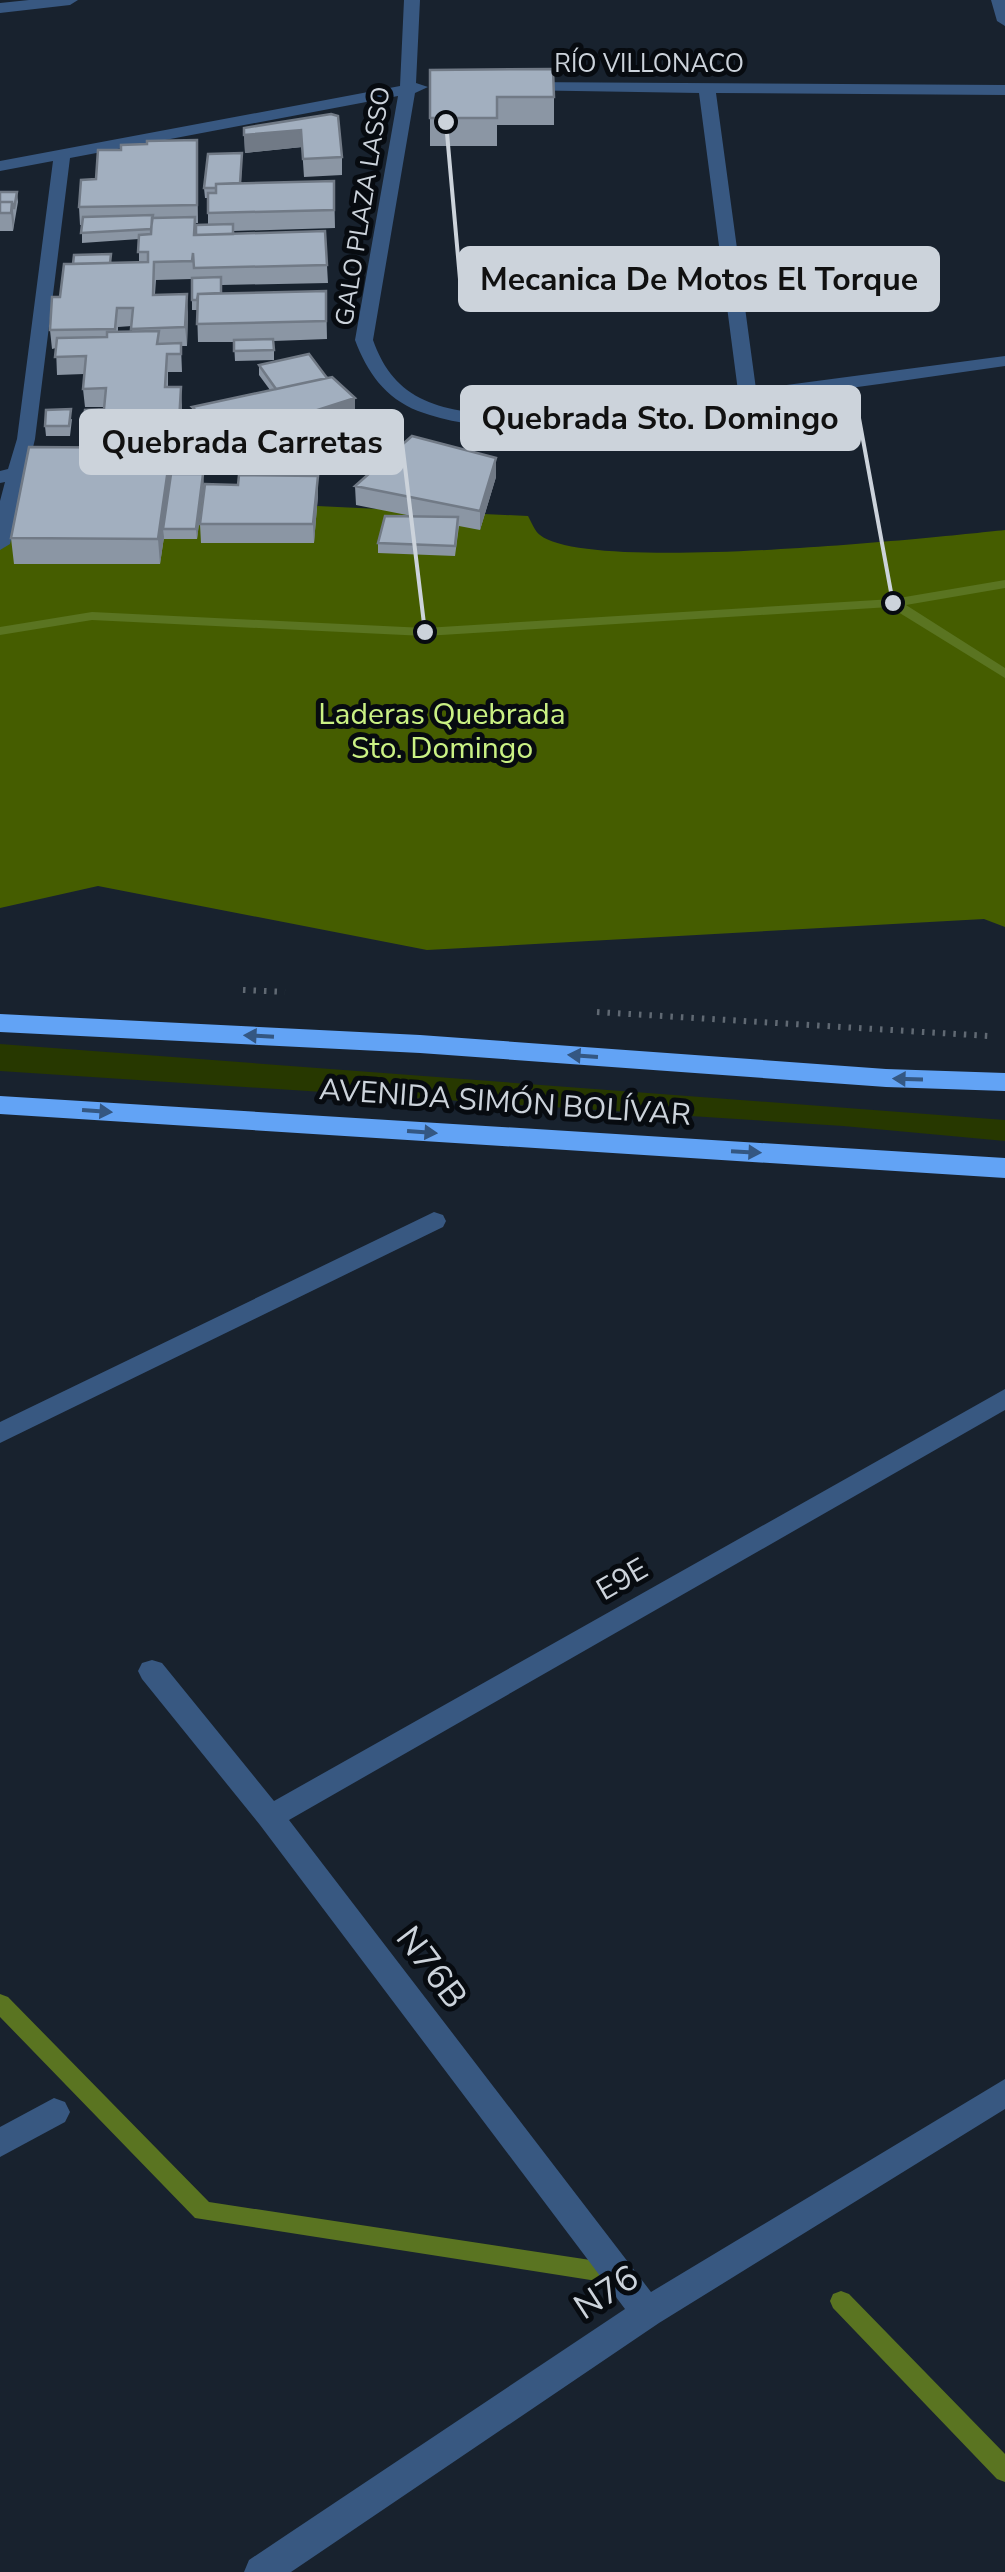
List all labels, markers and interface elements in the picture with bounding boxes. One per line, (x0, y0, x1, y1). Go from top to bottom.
street label: RÍO VILLONACO (554, 47, 744, 81)
street label: GALO PLAZA LASSO (327, 84, 399, 328)
callout: Mecanica De Motos El Torque (460, 248, 938, 310)
text: Mecanica De Motos El Torque (480, 258, 918, 301)
callout: Quebrada Sto. Domingo (462, 387, 859, 449)
text: Quebrada Sto. Domingo (481, 397, 839, 440)
callout: Quebrada Carretas (81, 411, 402, 473)
text: Quebrada Carretas (101, 421, 383, 464)
park label: Laderas Quebrada Sto. Domingo (318, 694, 566, 769)
one-way arrow (243, 1028, 275, 1044)
one-way arrow (567, 1048, 599, 1064)
street label: AVENIDA SIMÓN BOLÍVAR (318, 1069, 692, 1136)
one-way arrow (891, 1070, 923, 1086)
one-way arrow (82, 1103, 114, 1119)
one-way arrow (406, 1124, 438, 1140)
one-way arrow (731, 1145, 762, 1161)
street label: E9E (589, 1548, 655, 1610)
street label: N76B (385, 1917, 478, 2018)
street label: N76 (565, 2254, 648, 2331)

